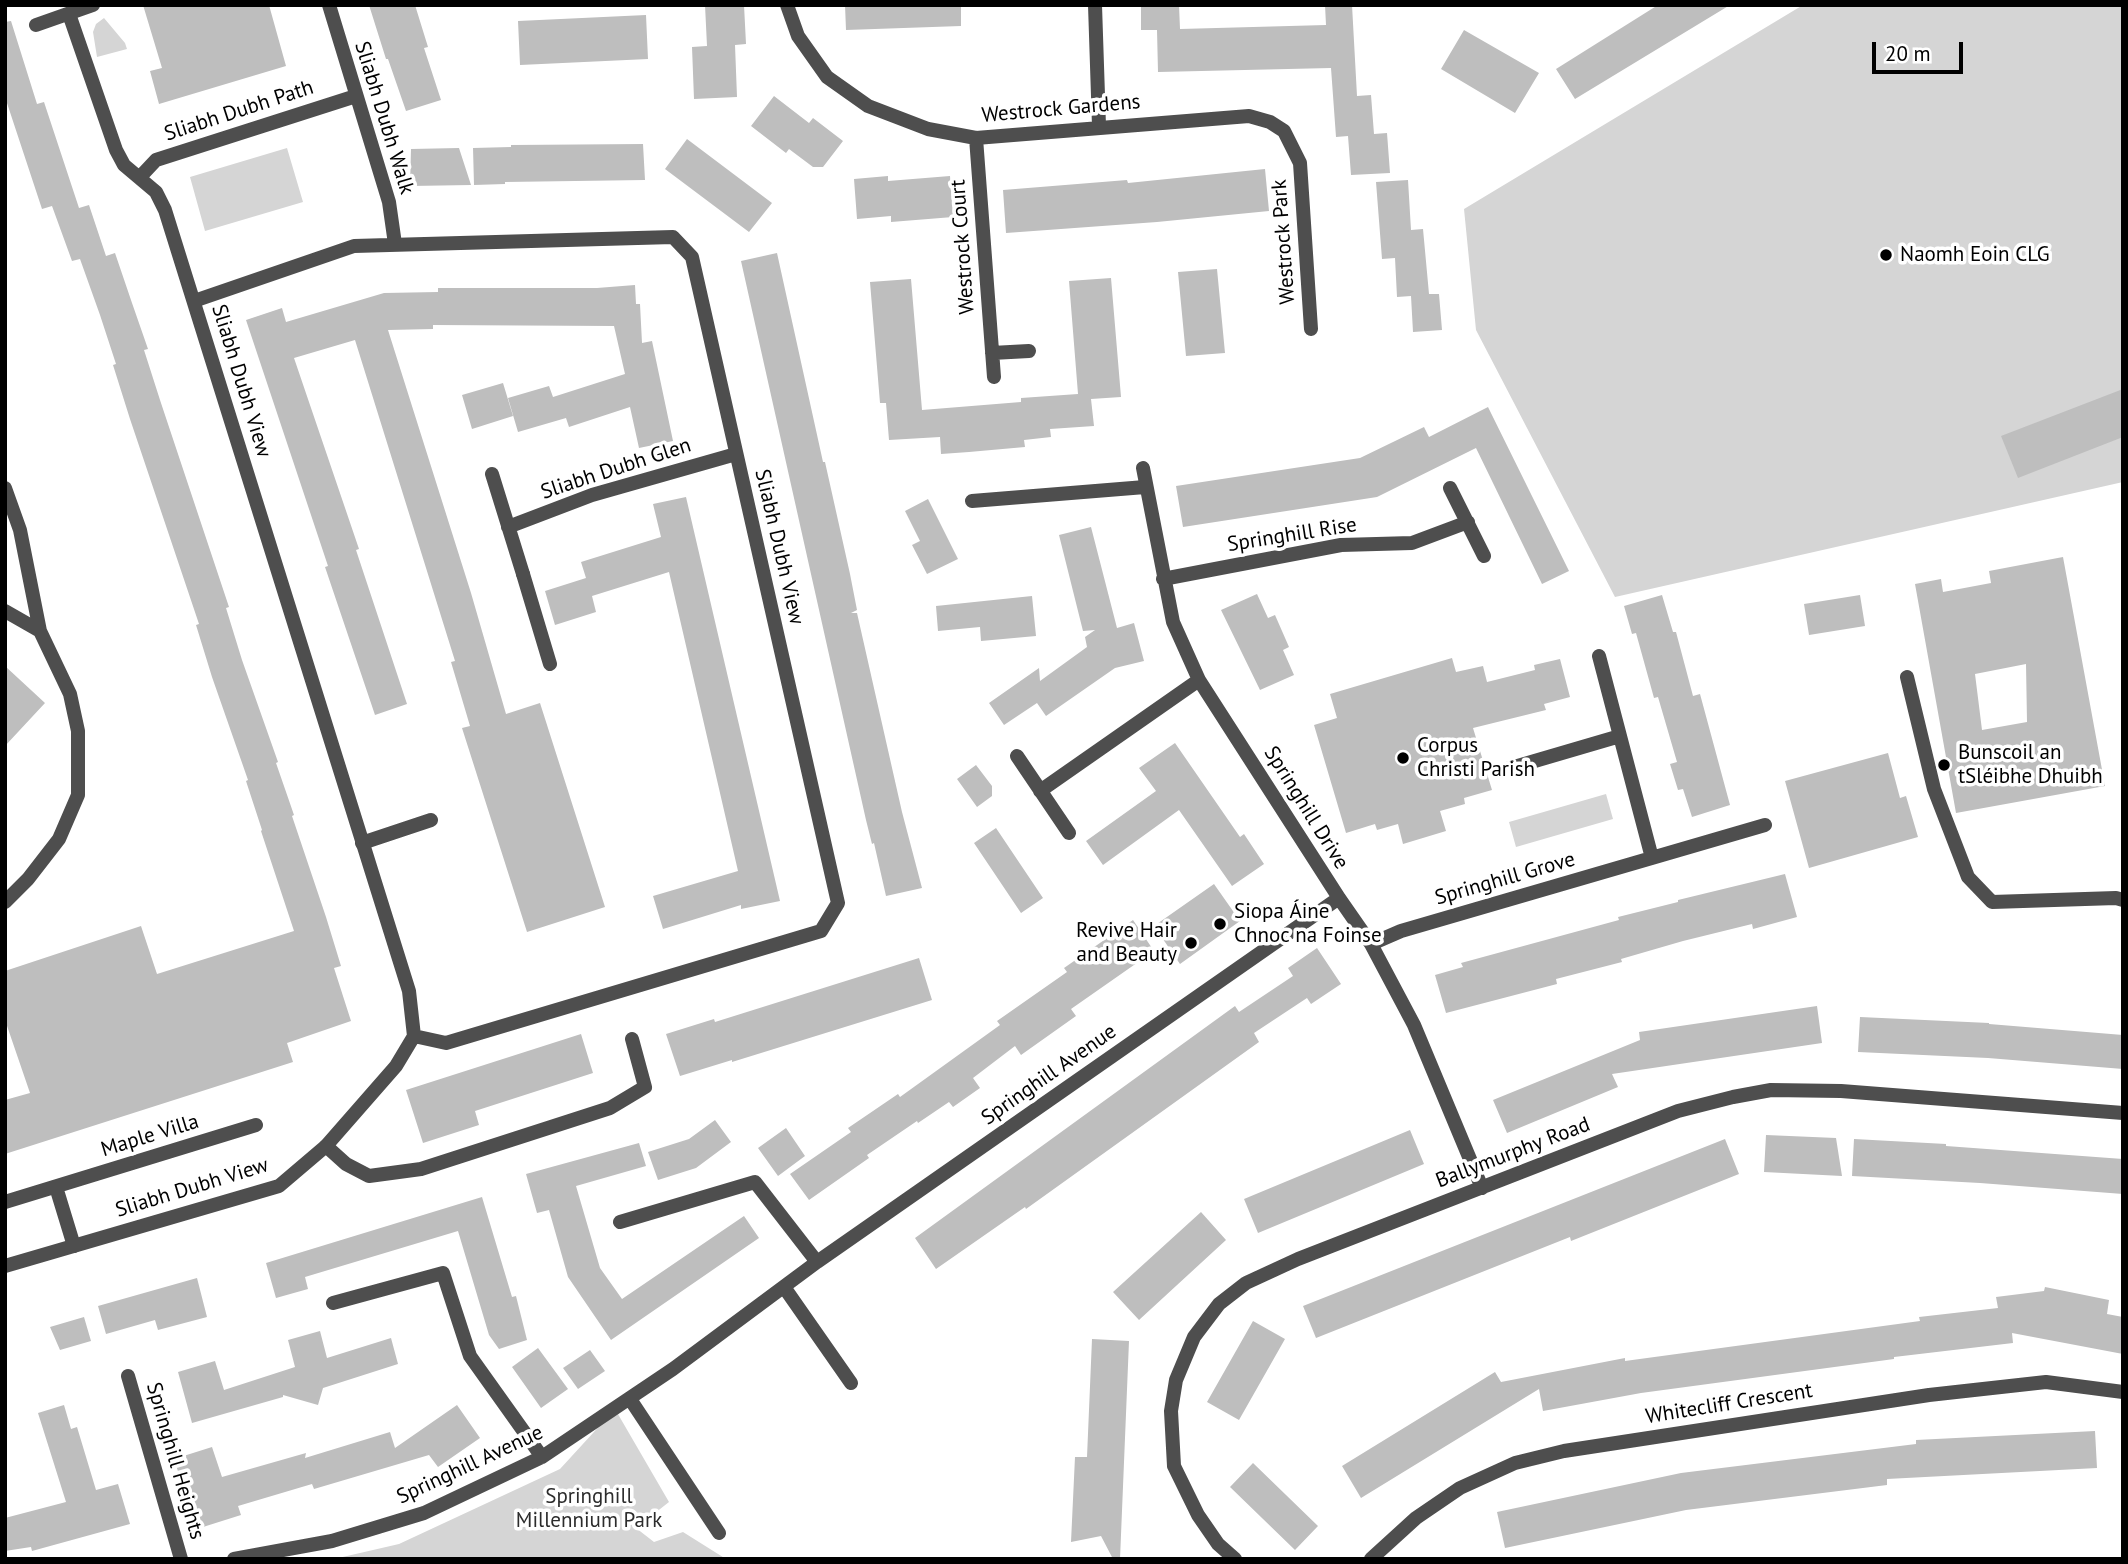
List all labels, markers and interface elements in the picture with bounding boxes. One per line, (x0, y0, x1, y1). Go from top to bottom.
scale bar (1876, 28, 1967, 72)
street label: Sliabh Dubh Walk (349, 39, 419, 197)
text: 20 m (1885, 40, 1931, 67)
street label: Sliabh Dubh Path (161, 75, 317, 147)
street label: Westrock Gardens (981, 90, 1141, 128)
street label: Westrock Court (946, 179, 980, 315)
street label: Westrock Park (1267, 179, 1301, 305)
place label: Naomh Eoin CLG (1900, 242, 2049, 268)
marker: Naomh Eoin CLG (1878, 247, 1894, 263)
street label: Sliabh Dubh View (206, 301, 276, 461)
street label: Sliabh Dubh Glen (538, 433, 694, 505)
street label: Sliabh Dubh View (749, 467, 809, 627)
street label: Springhill Rise (1226, 512, 1358, 558)
place label: Corpus Christi Parish (1417, 733, 1535, 783)
place label: Bunscoil an tSléibhe Dhuibh (1958, 740, 2103, 790)
street label: Springhill Drive (1258, 742, 1354, 874)
marker: Corpus Christi Parish (1395, 750, 1411, 766)
marker: Bunscoil an tSléibhe Dhuibh (1936, 757, 1952, 773)
street label: Springhill Grove (1432, 847, 1578, 911)
place label: Siopa Áine Chnoc na Foinse (1234, 899, 1382, 949)
marker: Siopa Áine Chnoc na Foinse (1212, 916, 1228, 932)
place label: Revive Hair and Beauty (1076, 918, 1177, 968)
marker: Revive Hair and Beauty (1183, 935, 1199, 951)
street label: Springhill Avenue (977, 1019, 1121, 1131)
street label: Maple Villa (98, 1109, 202, 1163)
street label: Ballymurphy Road (1432, 1112, 1594, 1194)
street label: Sliabh Dubh View (112, 1153, 272, 1223)
street label: Whitecliff Crescent (1644, 1378, 1814, 1430)
street label: Springhill Heights (141, 1380, 209, 1542)
street label: Springhill Avenue (393, 1420, 547, 1510)
park label: Springhill Millennium Park (516, 1484, 662, 1534)

